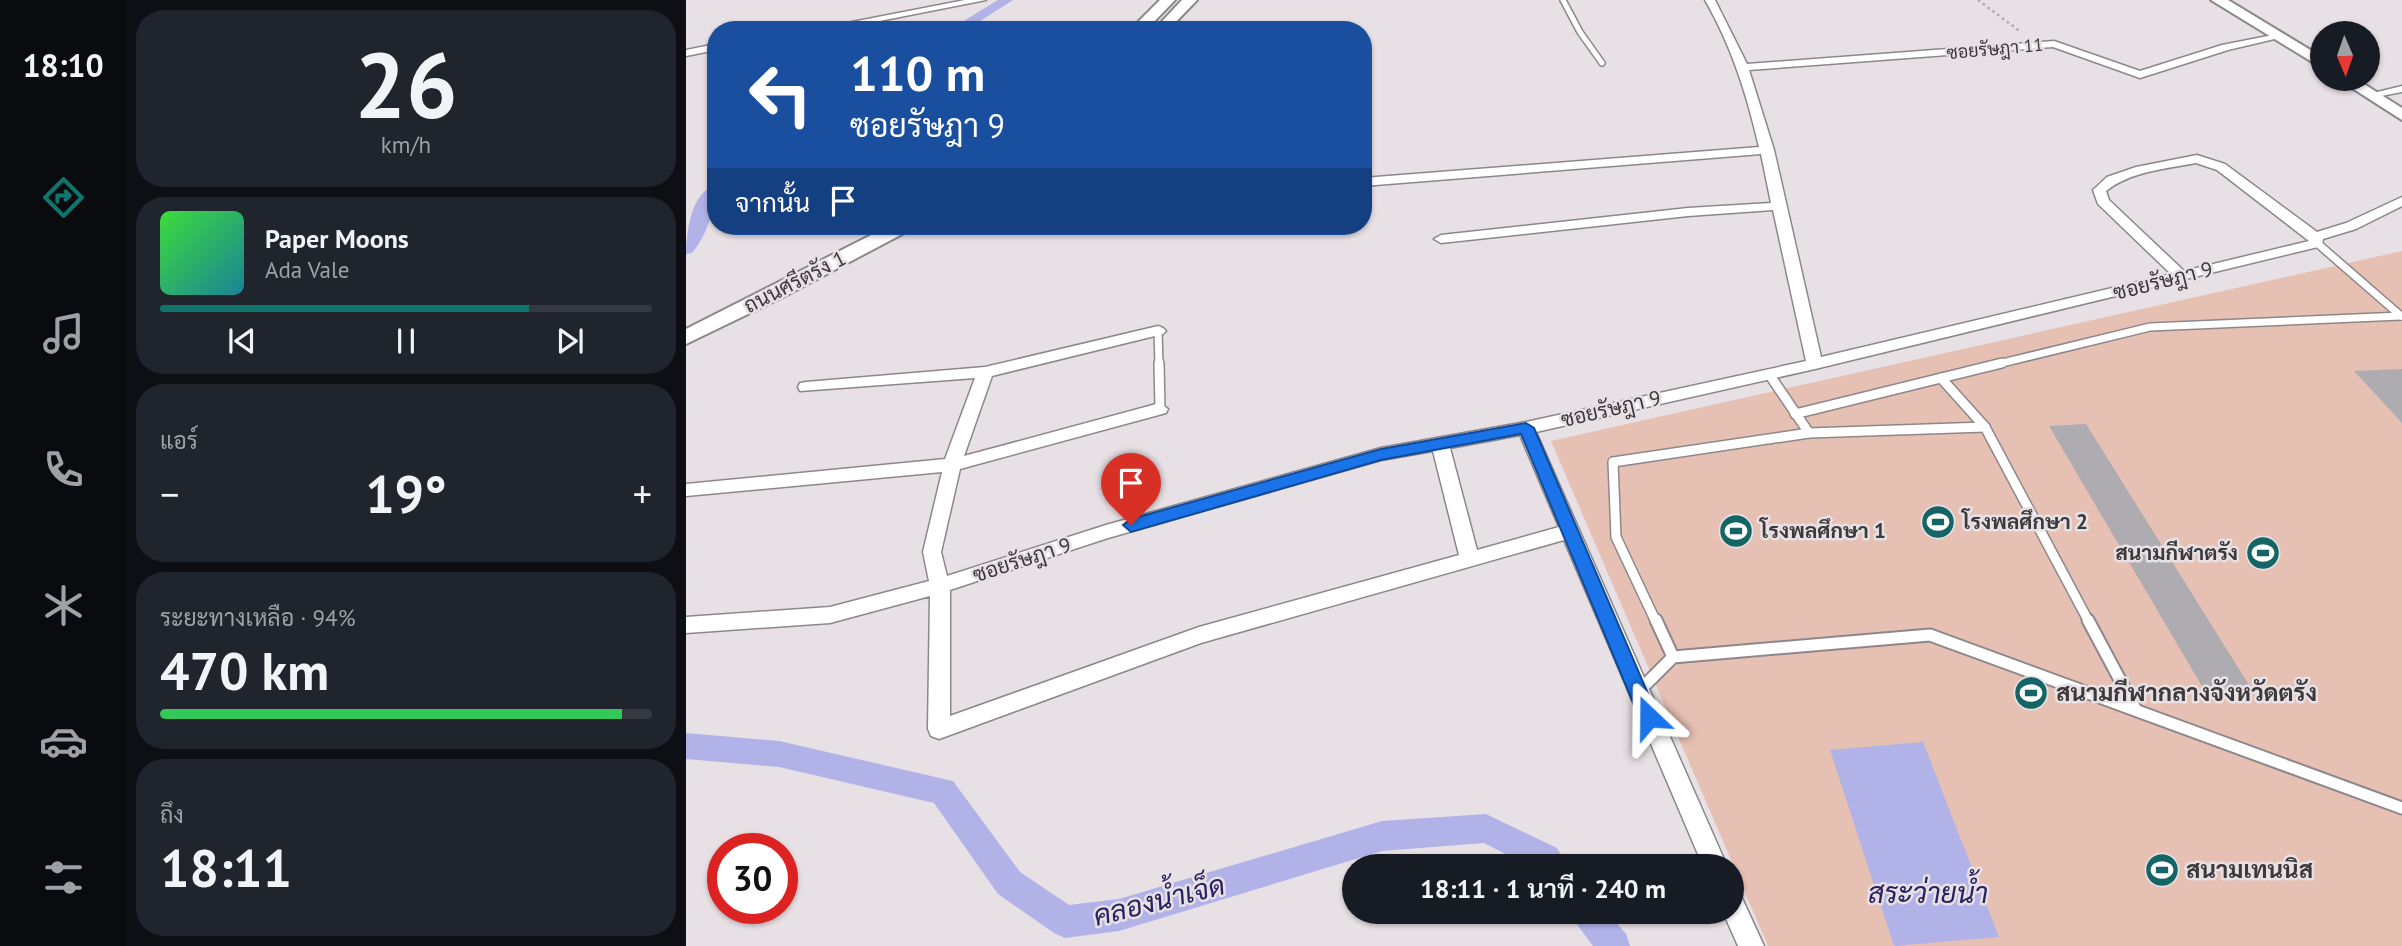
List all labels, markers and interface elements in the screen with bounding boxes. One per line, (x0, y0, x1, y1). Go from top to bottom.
north arrow (2310, 21, 2380, 91)
map controls (2310, 21, 2380, 91)
text: 26 (354, 25, 458, 143)
street label: ซอยรัษฎา 11 (1946, 33, 2044, 65)
text: 110 m (850, 41, 985, 105)
text: 18:10 (22, 44, 104, 86)
icon: left (735, 49, 826, 140)
text: ซอยรัษฎา 9 (850, 104, 1005, 146)
text: km/h (381, 130, 431, 159)
icon: directions (39, 173, 88, 222)
icon: arrive (824, 182, 862, 220)
text: จากนั้น (735, 186, 810, 219)
text: Paper Moons (265, 222, 409, 255)
street label: ถนนศรีตรัง 1 (739, 244, 850, 319)
text: Ada Vale (265, 255, 349, 284)
street label: ซอยรัษฎา 9 (2110, 255, 2216, 307)
icon: music (39, 309, 88, 358)
icon: previous (223, 322, 261, 360)
icon: pause (387, 322, 425, 360)
icon: next (551, 322, 589, 360)
street label: ซอยรัษฎา 9 (1558, 384, 1664, 434)
text: แอร์ (160, 426, 198, 455)
icon: phone (39, 445, 88, 494)
pin (1101, 453, 1161, 525)
text: 19° (365, 460, 447, 527)
icon: arrive (1112, 464, 1150, 502)
text: − (160, 469, 179, 518)
text: + (633, 469, 652, 518)
sports icon: โรงพลศึกษา 2 (1919, 503, 1957, 541)
place label: โรงพลศึกษา 2 (1960, 508, 2088, 535)
sports icon: โรงพลศึกษา 1 (1717, 512, 1755, 550)
place label: โรงพลศึกษา 1 (1758, 517, 1886, 544)
street label: ซอยรัษฎา 9 (969, 531, 1075, 589)
sports icon: สนามกีฬาตรัง (2244, 534, 2282, 572)
place label: สนามกีฬาตรัง (2115, 539, 2238, 566)
icon: climate (39, 581, 88, 630)
text: ระยะทางเหลือ · 94% (160, 603, 355, 632)
text: 470 km (160, 637, 329, 704)
sports icon: สนามกีฬากลางจังหวัดตรัง (2012, 674, 2050, 712)
place label: สนามกีฬากลางจังหวัดตรัง (2056, 677, 2317, 708)
position arrow (1612, 680, 1686, 754)
icon: car (39, 717, 88, 766)
text: ถึง (160, 800, 184, 829)
speed limit sign: 30 (707, 833, 798, 924)
text: 18:11 (160, 834, 292, 901)
sports icon: สนามเทนนิส (2143, 851, 2181, 889)
icon: filters (39, 853, 88, 902)
place label: สนามเทนนิส (2186, 854, 2313, 885)
water label: คลองน้ำเจ็ด (1088, 860, 1229, 934)
water label: สระว่ายน้ำ (1868, 869, 1988, 911)
text: 18:11 · 1 นาที · 240 m (1420, 872, 1666, 905)

